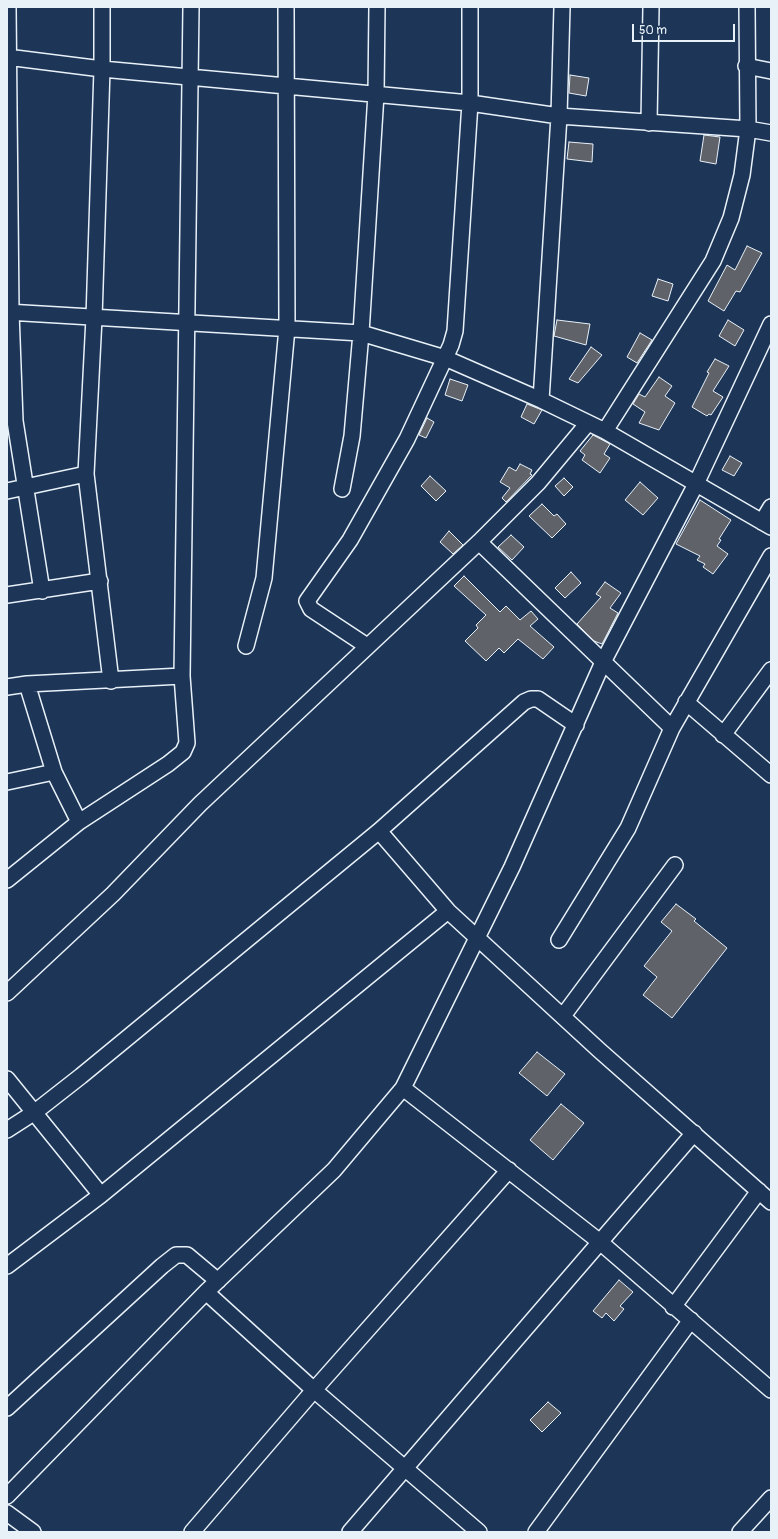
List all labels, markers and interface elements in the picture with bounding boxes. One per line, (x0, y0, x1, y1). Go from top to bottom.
scale bar (634, 16, 737, 42)
text: 50 m (639, 23, 667, 38)

